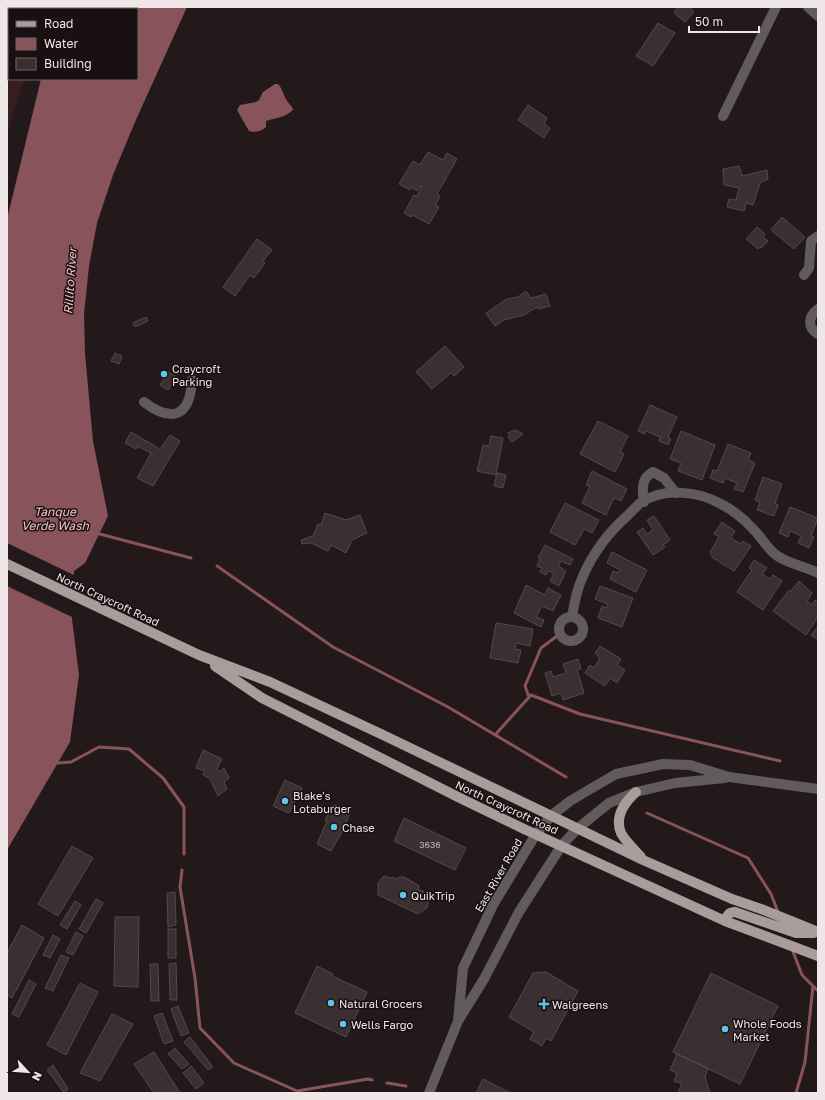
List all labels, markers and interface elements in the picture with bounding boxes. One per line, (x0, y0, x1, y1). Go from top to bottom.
legend (8, 8, 138, 80)
scale bar (689, 8, 759, 34)
text: 50 m (695, 14, 723, 29)
text: Road (44, 16, 73, 31)
text: Water (44, 36, 78, 51)
text: Building (44, 56, 92, 71)
water label: Rillito River (60, 245, 80, 315)
place label: Craycroft Parking (172, 362, 221, 388)
marker: Craycroft Parking (159, 369, 169, 379)
water label: Tanque Verde Wash (21, 504, 89, 533)
street label: North Craycroft Road (55, 569, 161, 629)
street label: North Craycroft Road (454, 777, 560, 837)
place label: Blake's Lotaburger (293, 789, 352, 815)
marker: Blake's Lotaburger (280, 796, 290, 806)
place label: Chase (342, 821, 375, 834)
marker: Chase (329, 822, 339, 832)
street label: East River Road (472, 836, 524, 914)
house number: 3636 (419, 839, 441, 850)
place label: QuikTrip (411, 889, 455, 902)
marker: QuikTrip (398, 890, 408, 900)
place label: Natural Grocers (339, 997, 422, 1010)
marker: Natural Grocers (326, 998, 336, 1008)
place label: Walgreens (552, 998, 608, 1011)
marker: Walgreens (539, 999, 549, 1009)
place label: Whole Foods Market (733, 1017, 802, 1043)
place label: Wells Fargo (351, 1018, 414, 1031)
marker: Wells Fargo (338, 1019, 348, 1029)
marker: Whole Foods Market (720, 1024, 730, 1034)
north arrow (8, 1052, 48, 1092)
text: N (30, 1070, 45, 1083)

